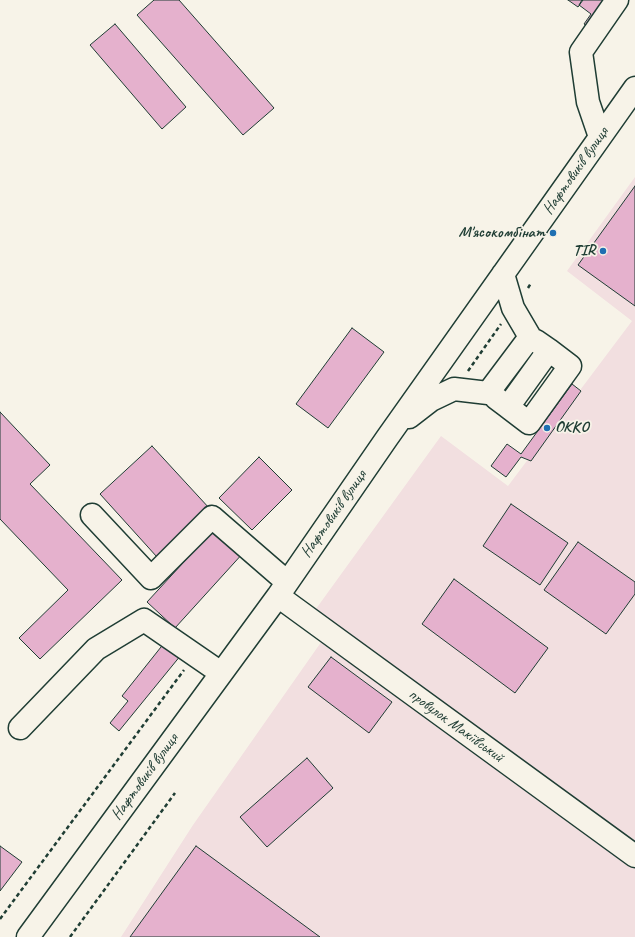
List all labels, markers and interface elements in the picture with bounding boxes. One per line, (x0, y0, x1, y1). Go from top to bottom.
street label: Нафтовиків вулиця (539, 124, 613, 218)
place label: М'ясокомбінат (459, 223, 545, 243)
marker: М'ясокомбінат (548, 228, 558, 238)
place label: TIR (573, 241, 595, 261)
marker: TIR (598, 246, 608, 256)
place label: ОККО (555, 418, 589, 438)
marker: ОККО (542, 423, 552, 433)
street label: Нафтовиків вулиця (297, 467, 371, 561)
street label: провулок Макіївський (404, 685, 508, 767)
street label: Нафтовиків вулиця (107, 730, 183, 824)

